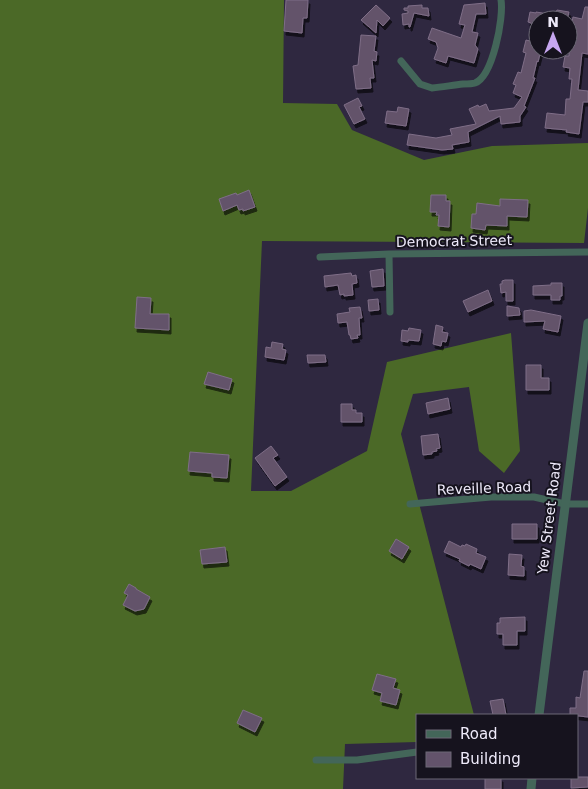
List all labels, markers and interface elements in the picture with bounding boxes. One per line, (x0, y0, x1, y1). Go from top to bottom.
north arrow (528, 10, 578, 60)
text: N (547, 14, 559, 30)
street label: Democrat Street (396, 232, 513, 250)
street label: Yew Street Road (534, 461, 564, 576)
street label: Reveille Road (437, 478, 531, 498)
legend (416, 714, 578, 779)
text: Road (460, 725, 498, 743)
text: Building (460, 750, 521, 768)

